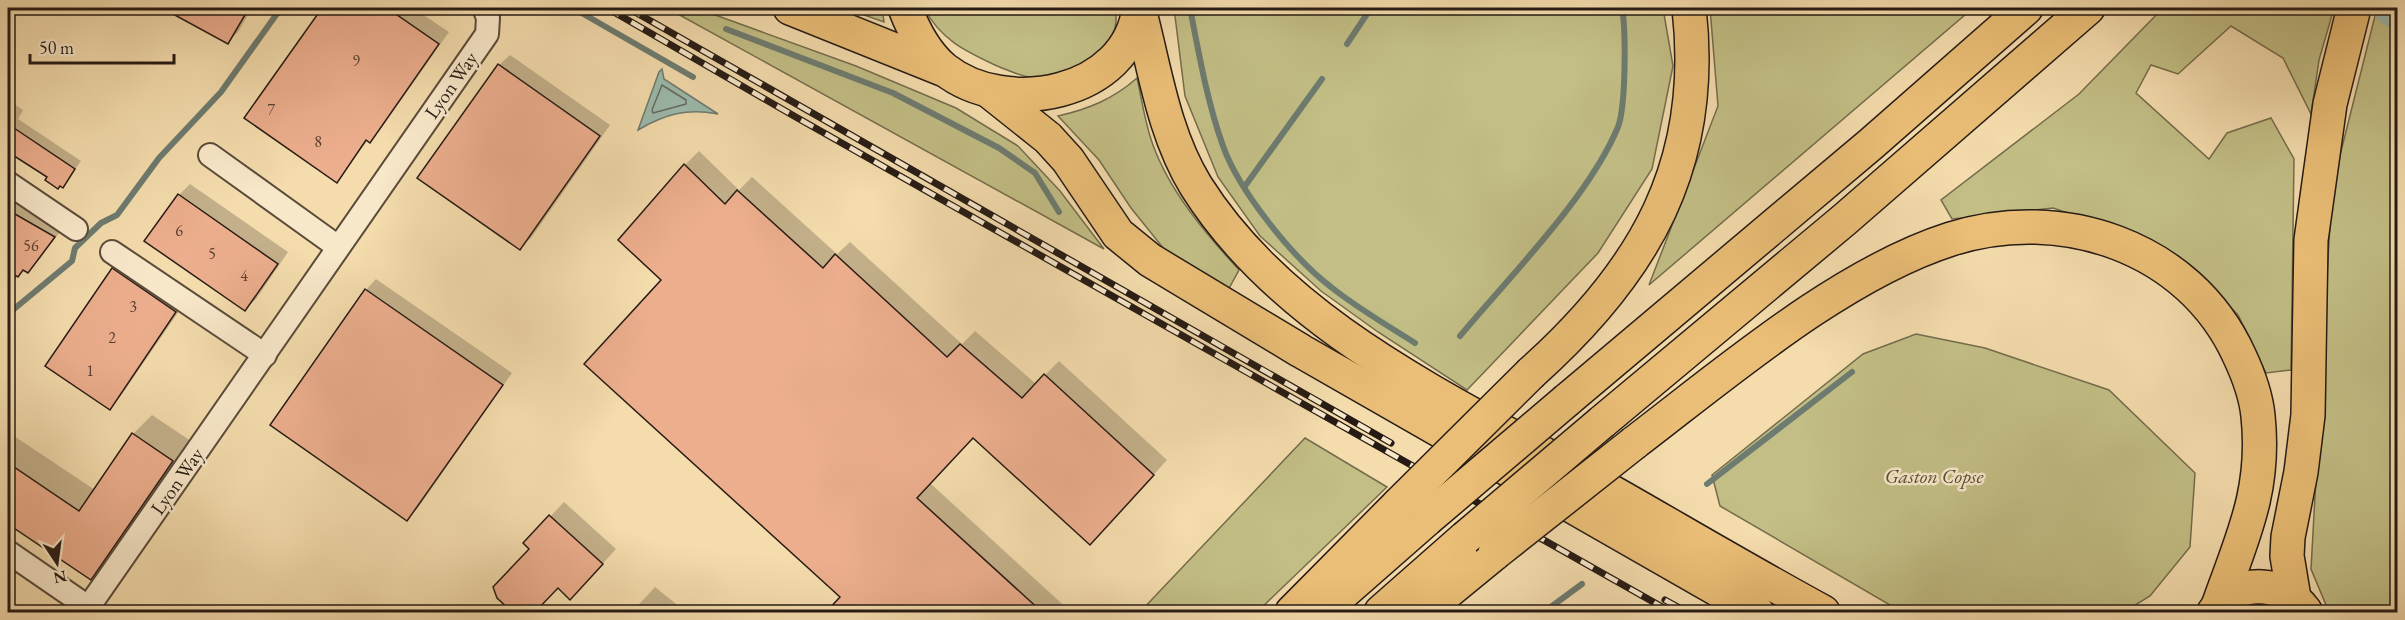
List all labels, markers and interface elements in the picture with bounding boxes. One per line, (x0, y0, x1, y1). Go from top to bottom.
scale bar (30, 27, 174, 65)
text: 50 m (39, 36, 74, 59)
street label: Lyon Way (418, 46, 484, 124)
house number: 9 (352, 50, 360, 71)
house number: 7 (267, 99, 275, 120)
house number: 8 (314, 131, 322, 152)
house number: 6 (175, 220, 183, 241)
house number: 56 (23, 235, 39, 256)
house number: 5 (208, 243, 216, 264)
house number: 4 (240, 265, 248, 286)
house number: 3 (129, 296, 137, 317)
house number: 2 (108, 327, 116, 348)
house number: 1 (86, 360, 94, 381)
street label: Lyon Way (144, 442, 210, 520)
park label: Gaston Copse (1885, 463, 1983, 489)
north arrow (27, 533, 87, 593)
text: N (52, 565, 69, 589)

